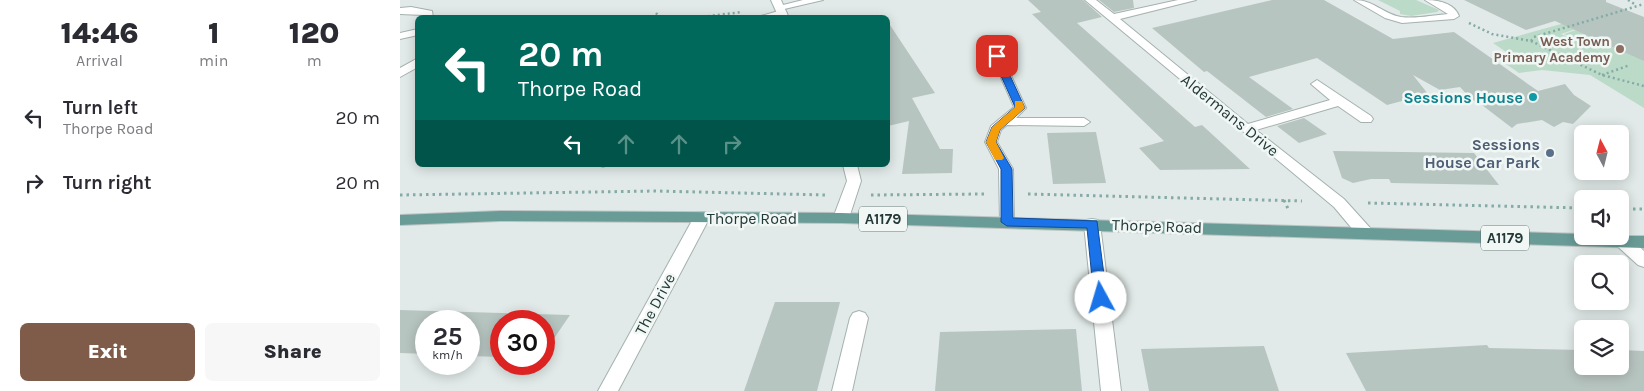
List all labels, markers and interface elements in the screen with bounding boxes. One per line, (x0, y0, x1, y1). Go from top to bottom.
text: 14:46 (60, 15, 139, 51)
text: 1 (208, 15, 219, 51)
text: 120 (289, 15, 340, 51)
place label: West Town Primary Academy (1494, 33, 1610, 66)
text: 20 m (518, 34, 603, 75)
icon: left (435, 35, 500, 100)
pin (976, 35, 1018, 77)
icon: arrive (983, 42, 1011, 70)
marker: West Town Primary Academy (1614, 43, 1626, 55)
text: Arrival (76, 51, 123, 70)
text: min (199, 51, 228, 70)
text: m (307, 51, 322, 70)
street label: Aldermans Drive (1177, 70, 1283, 160)
text: Thorpe Road (518, 76, 642, 102)
place label: Sessions House (1403, 88, 1523, 107)
marker: Sessions House (1527, 91, 1539, 103)
text: Turn left (63, 97, 138, 119)
icon: left (20, 104, 48, 132)
text: 20 m (335, 107, 380, 129)
text: Thorpe Road (63, 119, 153, 138)
north arrow (1574, 125, 1629, 180)
map controls (1574, 125, 1629, 375)
icon: left (559, 130, 587, 158)
icon: ahead (612, 130, 640, 158)
icon: ahead (665, 130, 693, 158)
icon: right (718, 130, 746, 158)
place label: Sessions House Car Park (1424, 135, 1541, 172)
marker: Sessions House Car Park (1544, 147, 1556, 159)
icon: right (20, 169, 48, 197)
text: Turn right (63, 172, 152, 194)
text: 20 m (335, 172, 380, 194)
button: sound (1574, 190, 1629, 245)
road number: A1179 (859, 206, 907, 232)
street label: Thorpe Road (707, 209, 797, 228)
street label: Thorpe Road (1111, 215, 1203, 237)
road number: A1179 (1481, 226, 1529, 250)
button: search (1574, 255, 1629, 310)
street label: The Drive (631, 270, 679, 338)
position arrow (1074, 271, 1126, 323)
speed limit sign: 30 (490, 310, 555, 375)
button: layers (1574, 320, 1629, 375)
text: 25 (433, 322, 462, 351)
button: Exit (20, 323, 195, 381)
button: Share (205, 323, 380, 381)
text: km/h (432, 348, 463, 362)

